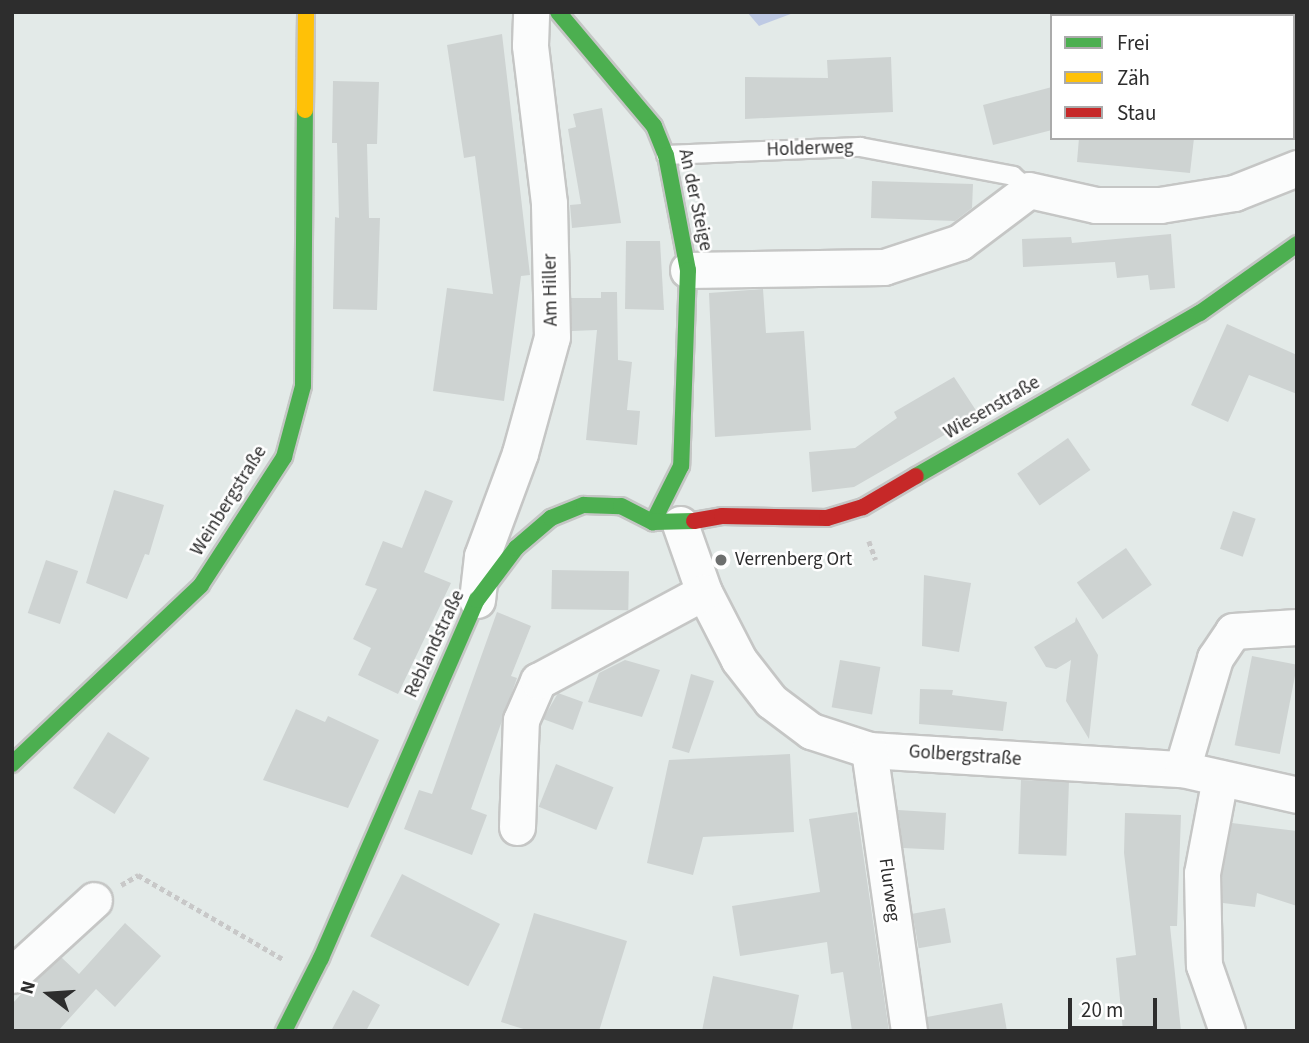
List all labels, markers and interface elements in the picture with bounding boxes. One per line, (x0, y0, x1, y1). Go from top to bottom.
legend (1050, 14, 1295, 140)
text: Frei (1117, 28, 1150, 58)
text: Zäh (1117, 63, 1150, 93)
text: Stau (1117, 98, 1156, 128)
street label: Holderweg (766, 136, 854, 162)
street label: An der Steige (673, 147, 717, 253)
street label: Am Hiller (539, 253, 563, 327)
street label: Wiesenstraße (940, 371, 1044, 445)
street label: Weinbergstraße (186, 442, 272, 560)
place label: Verrenberg Ort (735, 549, 852, 571)
marker: Verrenberg Ort (713, 552, 729, 568)
street label: Reblandstraße (400, 587, 470, 701)
street label: Golbergstraße (908, 741, 1022, 771)
street label: Flurweg (873, 857, 905, 923)
north arrow (14, 959, 84, 1029)
text: N (14, 978, 43, 998)
scale bar (1071, 984, 1160, 1028)
text: 20 m (1081, 995, 1123, 1025)

